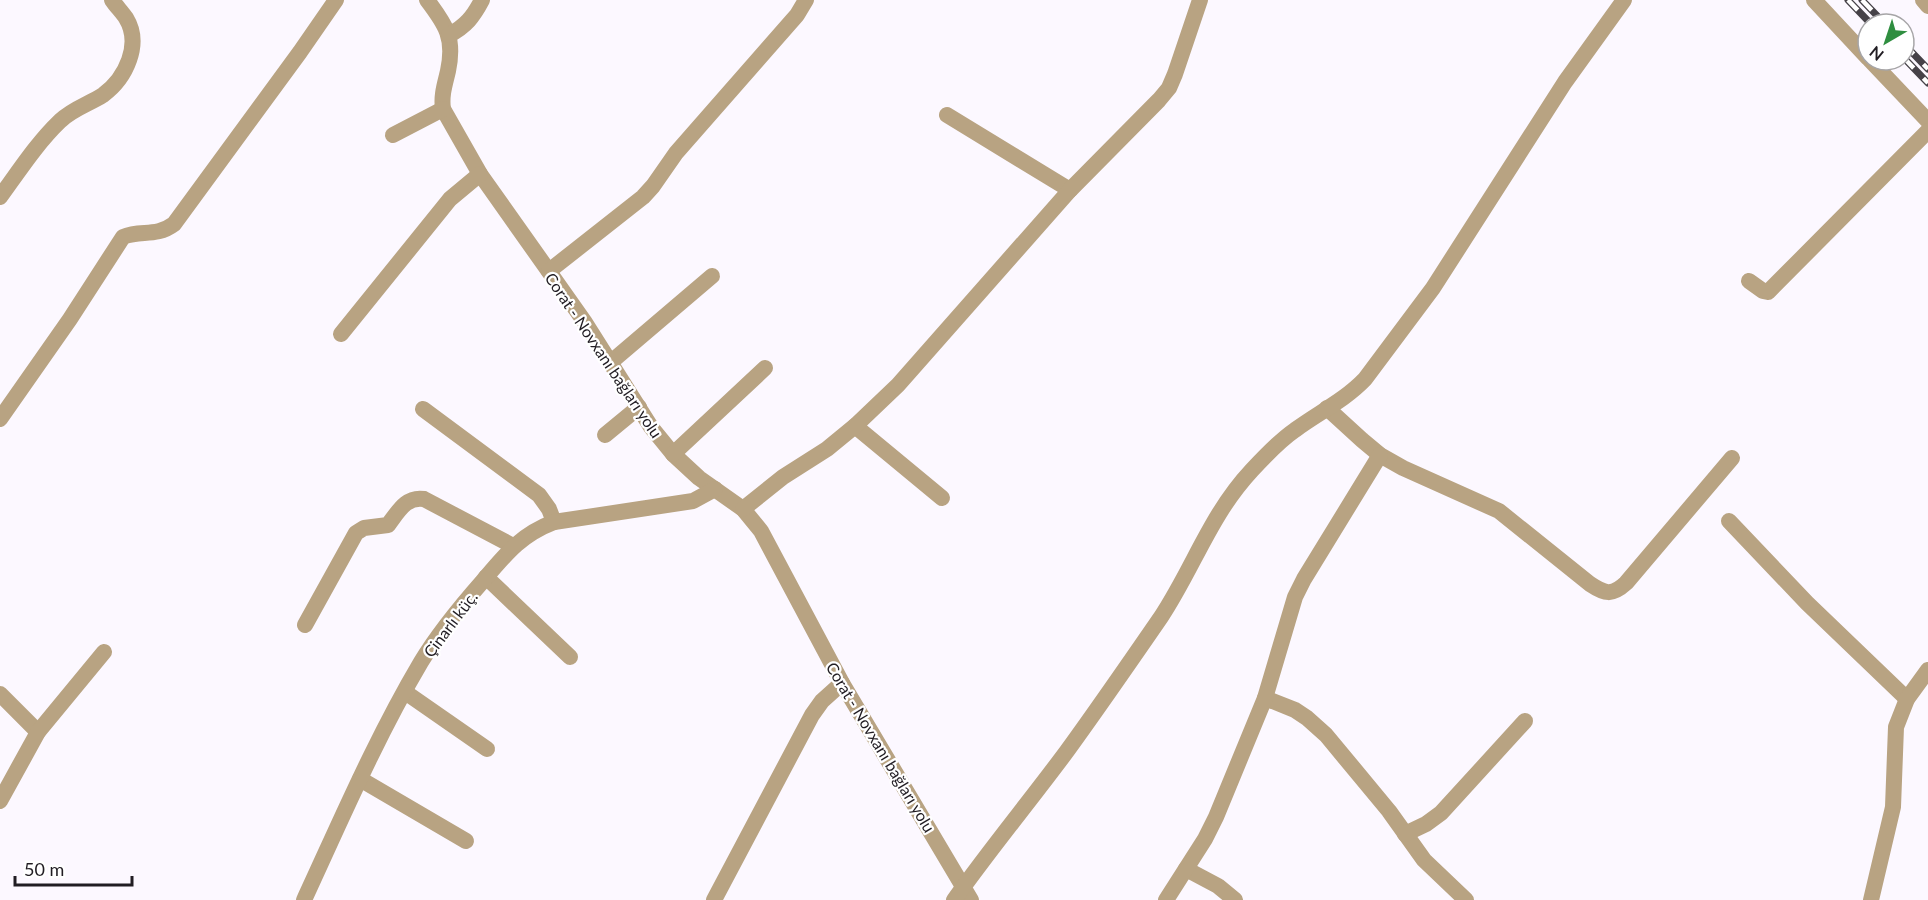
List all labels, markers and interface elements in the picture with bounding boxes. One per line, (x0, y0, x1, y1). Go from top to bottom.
north arrow (1856, 12, 1916, 72)
text: N (1865, 43, 1887, 65)
street label: Corat - Novxanı bağları yolu (542, 269, 666, 441)
street label: Çinarlı küç. (419, 587, 481, 661)
street label: Corat - Novxanı bağları yolu (823, 659, 939, 835)
scale bar (15, 849, 132, 887)
text: 50 m (24, 858, 64, 880)

